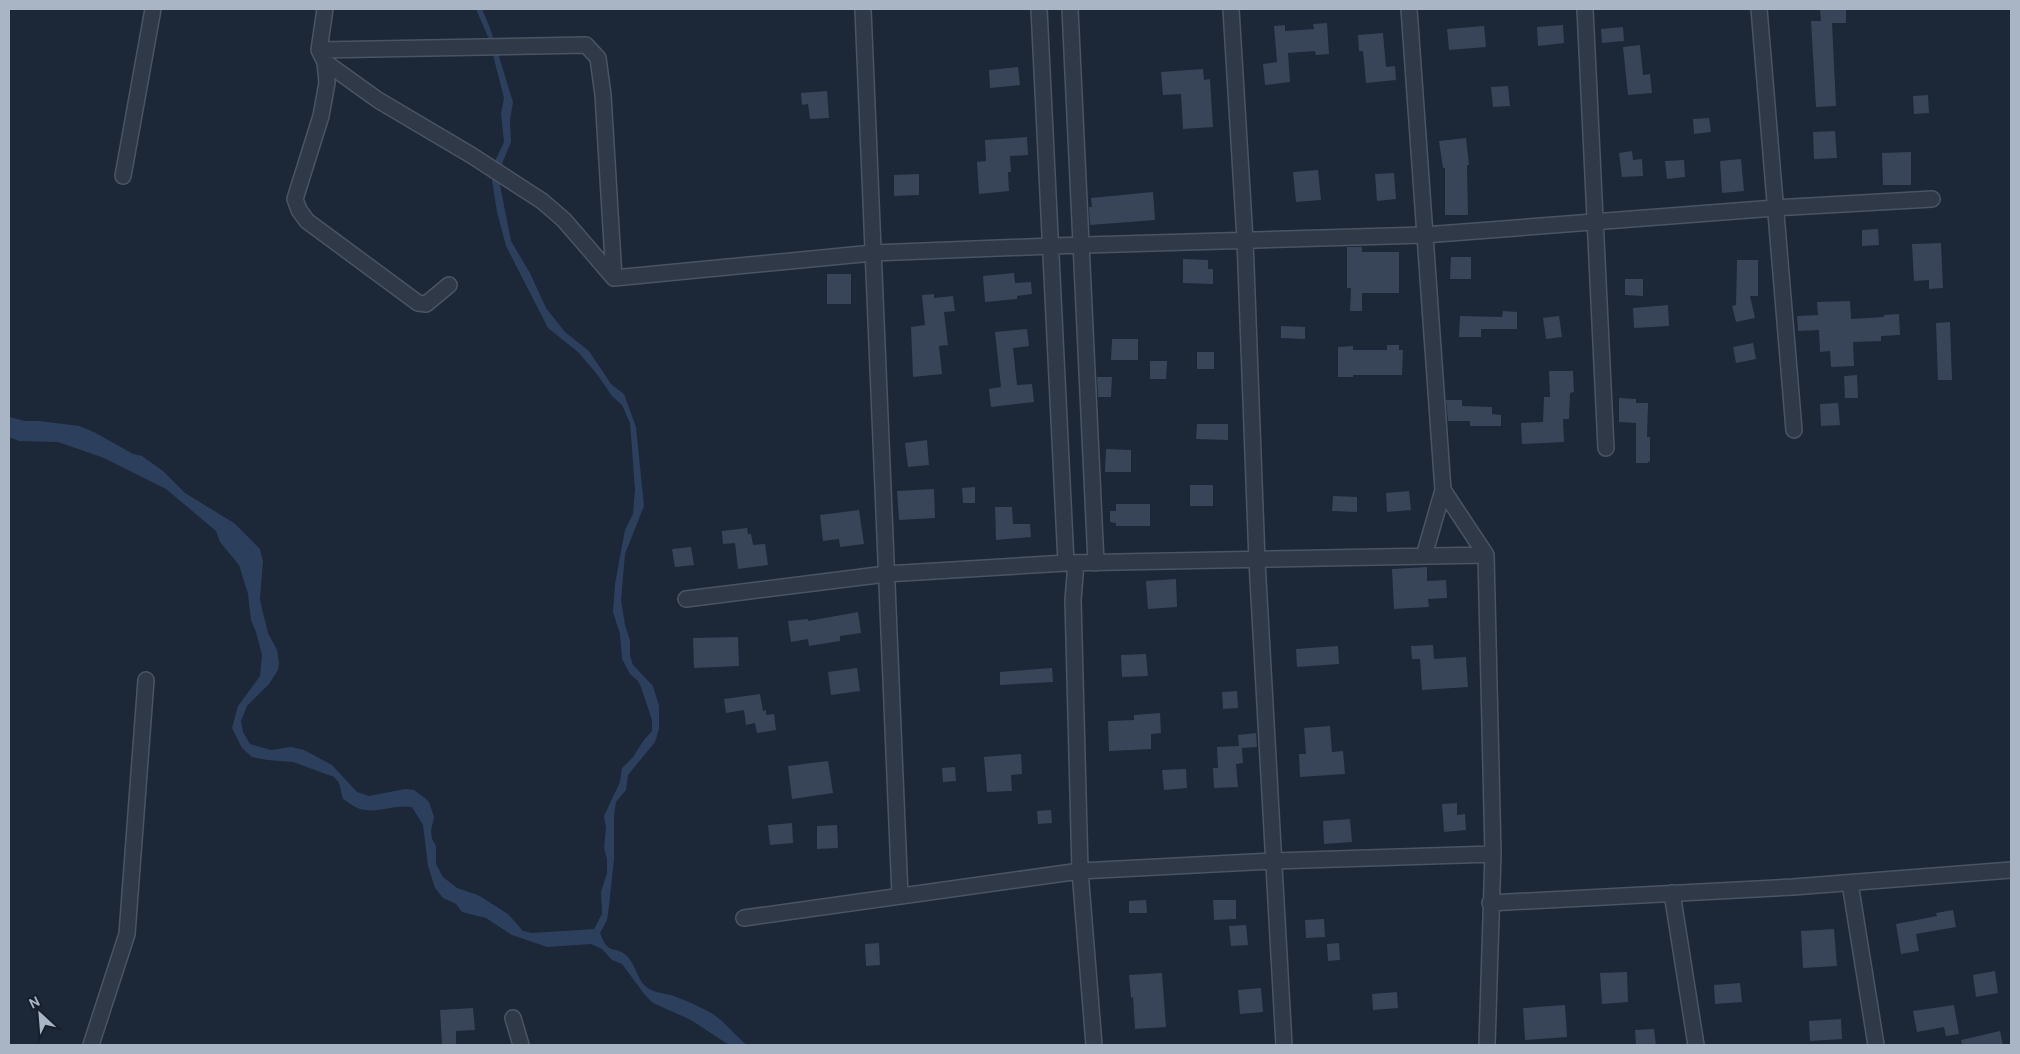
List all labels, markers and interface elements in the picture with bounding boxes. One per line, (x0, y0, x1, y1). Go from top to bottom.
north arrow (15, 989, 65, 1039)
text: N (27, 994, 43, 1014)

